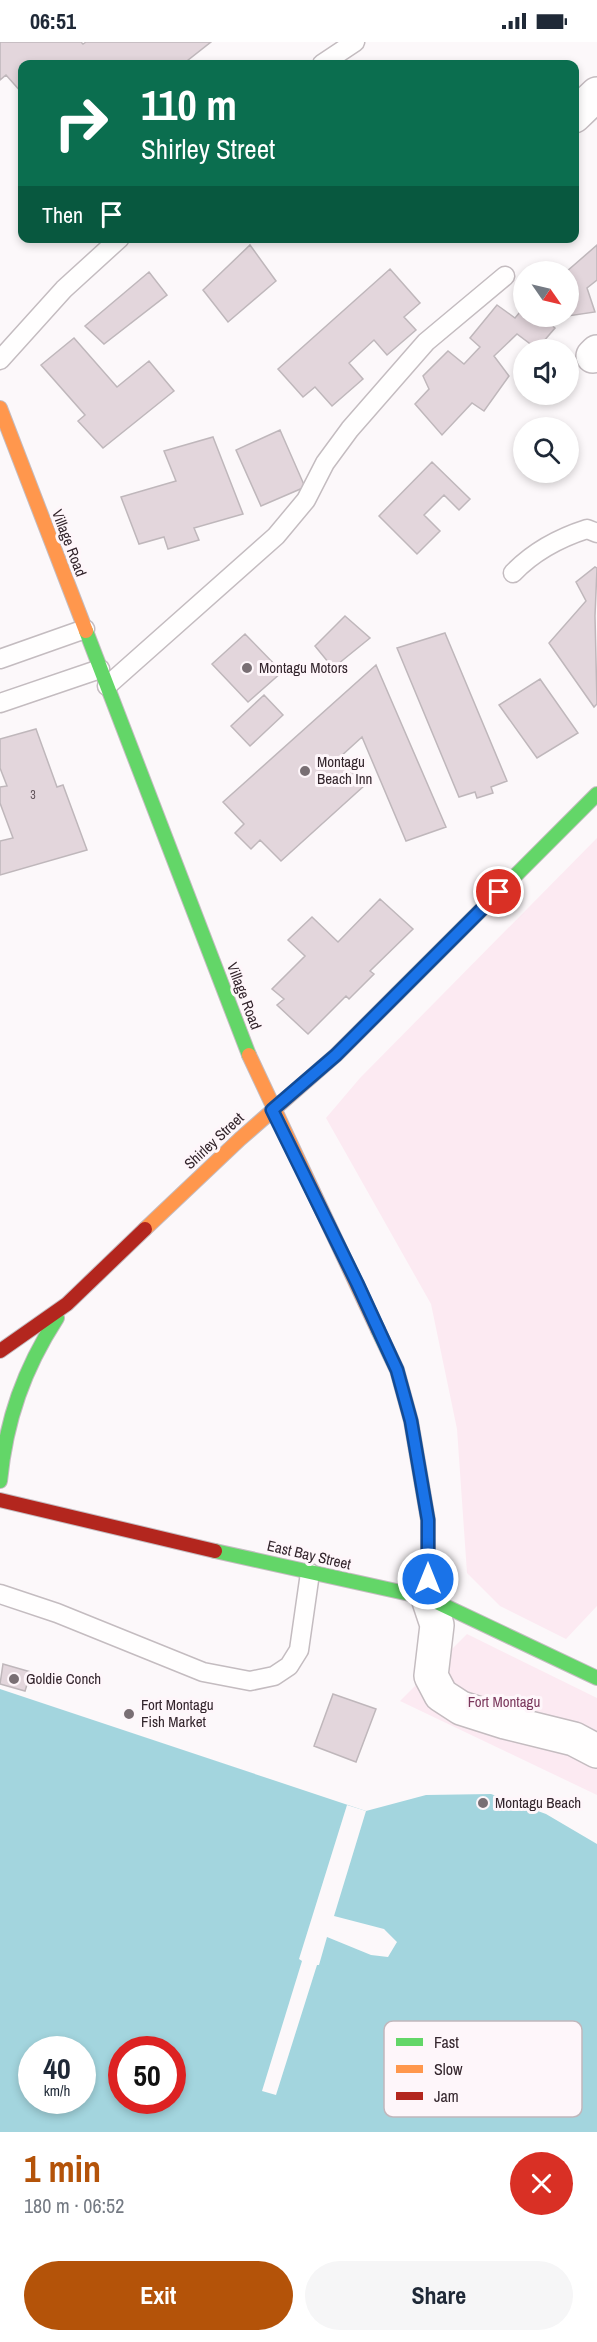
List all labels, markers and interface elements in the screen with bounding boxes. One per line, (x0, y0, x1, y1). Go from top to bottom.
text: 06:51 (30, 6, 76, 36)
text: 110 m (141, 77, 237, 133)
icon: right (42, 84, 120, 162)
text: Shirley Street (141, 131, 275, 167)
icon: arrive (95, 198, 128, 231)
text: Then (42, 200, 83, 230)
north arrow (513, 261, 579, 327)
map controls (513, 261, 579, 483)
button: sound (513, 339, 579, 405)
button: search (513, 417, 579, 483)
street label: Village Road (47, 506, 92, 579)
place label: Montagu Motors (259, 657, 348, 678)
marker: Montagu Motors (240, 661, 254, 675)
place label: Montagu Beach Inn (317, 751, 372, 789)
marker: Montagu Beach Inn (298, 764, 312, 778)
house number: 3 (30, 787, 36, 803)
pin (473, 866, 524, 917)
icon: arrive (482, 875, 515, 908)
street label: Village Road (222, 959, 267, 1032)
street label: Shirley Street (179, 1107, 248, 1174)
street label: East Bay Street (265, 1535, 354, 1574)
position arrow (396, 1547, 460, 1611)
place label: Goldie Conch (26, 1668, 101, 1689)
marker: Goldie Conch (7, 1672, 21, 1686)
park label: Fort Montagu (468, 1691, 540, 1712)
place label: Fort Montagu Fish Market (141, 1694, 214, 1732)
marker: Fort Montagu Fish Market (122, 1707, 136, 1721)
place label: Montagu Beach (495, 1792, 581, 1813)
marker: Montagu Beach (476, 1796, 490, 1810)
legend (384, 2021, 582, 2117)
text: Fast (434, 2031, 459, 2053)
speed limit sign: 50 (108, 2036, 186, 2114)
text: 40 (43, 2048, 71, 2088)
text: Slow (434, 2058, 463, 2080)
text: km/h (44, 2080, 70, 2101)
text: Jam (434, 2085, 459, 2107)
text: 1 min (24, 2145, 101, 2193)
button: close (510, 2152, 573, 2215)
text: 180 m · 06:52 (24, 2192, 124, 2219)
button: Exit (24, 2261, 293, 2330)
button: Share (305, 2261, 573, 2330)

